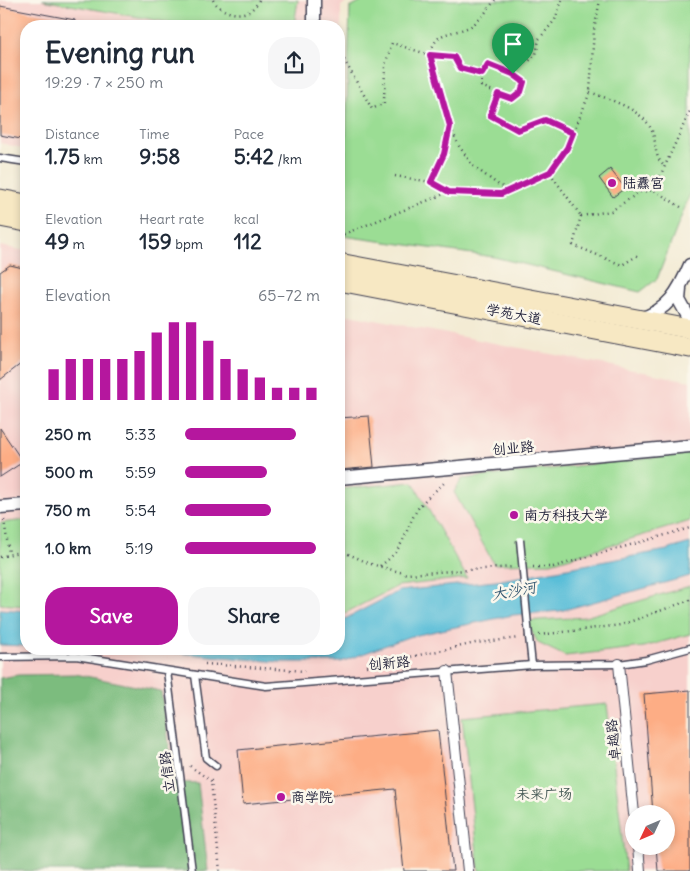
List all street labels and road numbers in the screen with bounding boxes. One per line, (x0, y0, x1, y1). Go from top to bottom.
street label: 学苑大道 (485, 300, 543, 328)
street label: 创业路 (491, 437, 535, 459)
street label: 创新路 (367, 652, 411, 674)
street label: 卓越路 (602, 718, 624, 762)
street label: 立信路 (156, 750, 178, 794)

